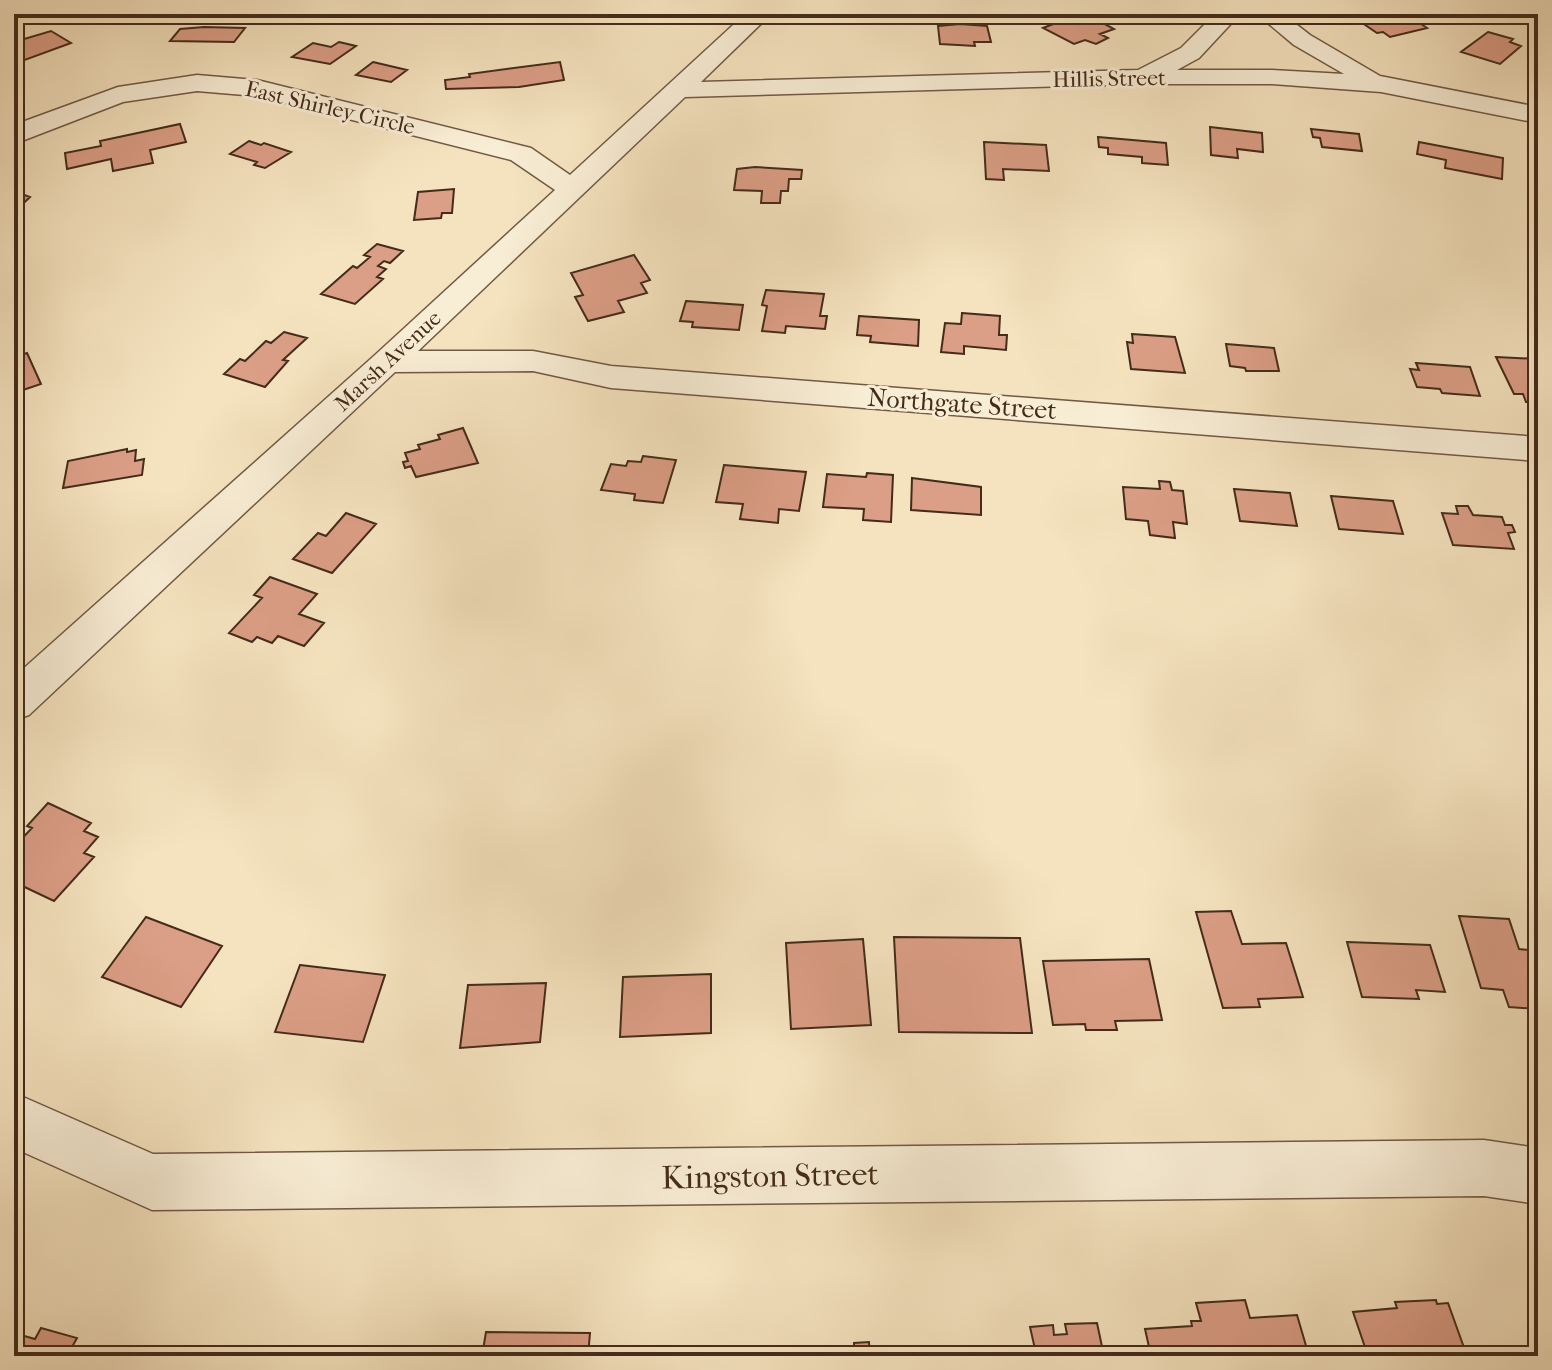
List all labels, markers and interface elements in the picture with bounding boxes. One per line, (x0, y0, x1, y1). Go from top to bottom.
street label: Hillis Street (1052, 65, 1166, 93)
street label: East Shirley Circle (243, 76, 418, 140)
street label: Marsh Avenue (329, 305, 447, 417)
street label: Northgate Street (866, 382, 1058, 426)
street label: Kingston Street (661, 1156, 880, 1196)

